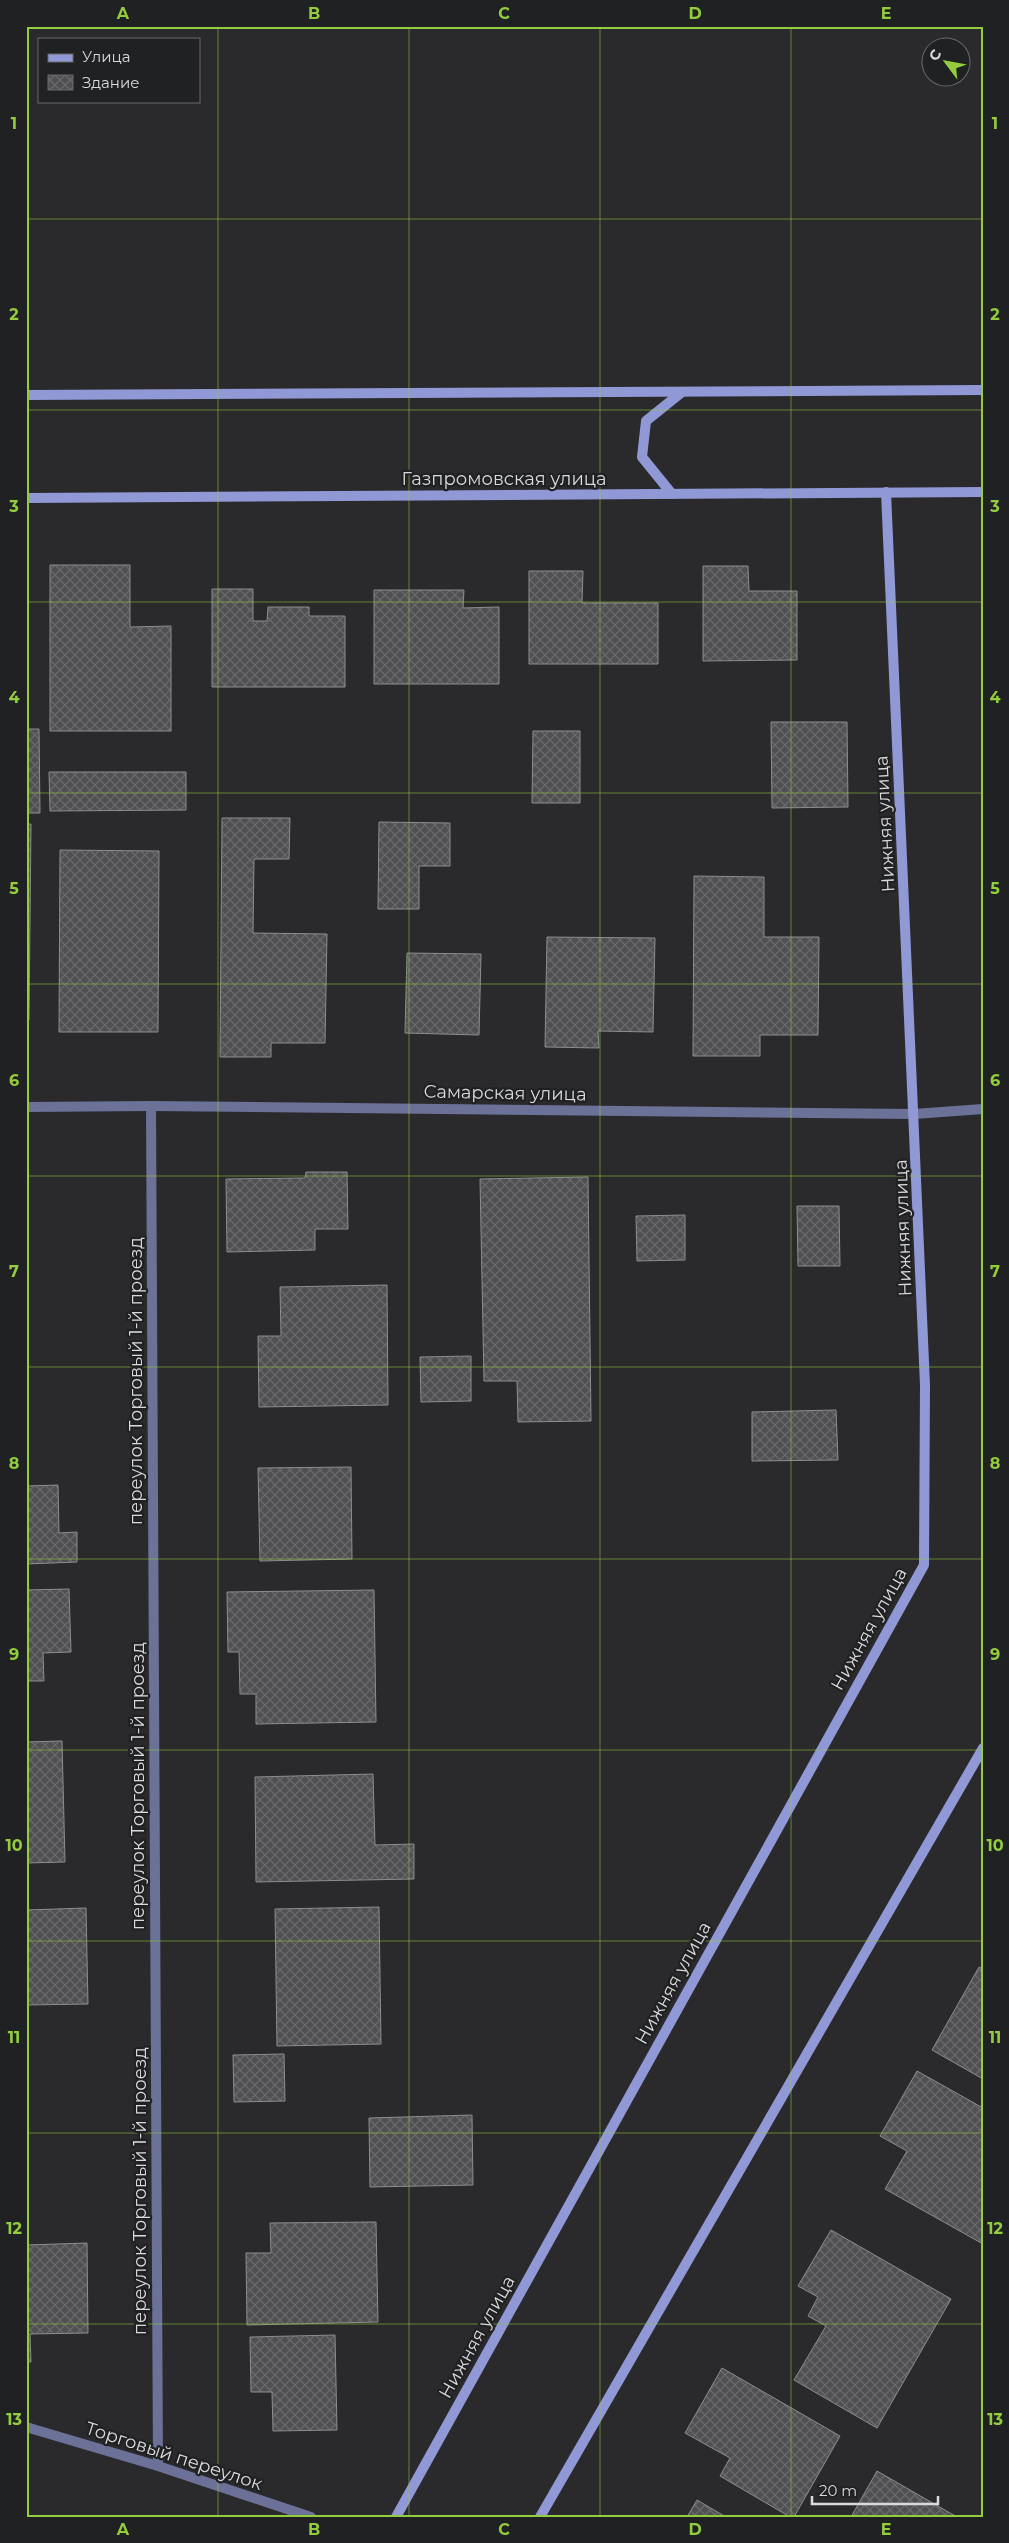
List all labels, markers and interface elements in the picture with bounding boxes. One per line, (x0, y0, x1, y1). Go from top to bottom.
text: A (116, 4, 130, 23)
text: B (308, 4, 320, 23)
text: C (498, 4, 510, 23)
text: D (688, 4, 702, 23)
text: E (881, 4, 891, 23)
legend (38, 38, 200, 102)
north arrow (922, 38, 972, 88)
text: С (925, 46, 945, 64)
text: Улица (82, 47, 130, 66)
text: Здание (82, 73, 140, 92)
text: 1 (11, 114, 17, 133)
text: 1 (992, 114, 998, 133)
text: 2 (9, 305, 19, 324)
text: 2 (990, 305, 1000, 324)
street label: Газпромовская улица (401, 468, 607, 490)
text: 3 (8, 497, 19, 516)
text: 3 (989, 497, 1000, 516)
text: 4 (8, 688, 20, 707)
text: 4 (989, 688, 1001, 707)
street label: Нижняя улица (870, 755, 900, 893)
text: 5 (9, 879, 19, 898)
text: 5 (990, 879, 1000, 898)
text: 6 (9, 1071, 19, 1090)
text: 6 (990, 1071, 1000, 1090)
street label: Самарская улица (423, 1081, 587, 1105)
street label: Нижняя улица (890, 1159, 916, 1297)
street label: переулок Торговый 1-й проезд (125, 1237, 147, 1525)
text: 7 (9, 1262, 19, 1281)
text: 7 (990, 1262, 1000, 1281)
text: 8 (9, 1454, 19, 1473)
text: 8 (990, 1454, 1000, 1473)
street label: Нижняя улица (826, 1564, 912, 1694)
street label: переулок Торговый 1-й проезд (127, 1642, 149, 1930)
text: 9 (9, 1645, 19, 1664)
text: 9 (990, 1645, 1000, 1664)
text: 10 (5, 1836, 23, 1855)
text: 10 (986, 1836, 1004, 1855)
street label: Нижняя улица (630, 1918, 716, 2048)
text: 11 (8, 2028, 20, 2047)
text: 11 (989, 2028, 1001, 2047)
street label: переулок Торговый 1-й проезд (129, 2047, 151, 2335)
text: 12 (6, 2219, 22, 2238)
text: 12 (987, 2219, 1003, 2238)
street label: Нижняя улица (434, 2272, 520, 2402)
text: 13 (6, 2410, 22, 2429)
text: 13 (987, 2410, 1003, 2429)
street label: Торговый переулок (83, 2417, 266, 2495)
scale bar (812, 2473, 938, 2505)
text: 20 m (819, 2481, 857, 2500)
text: A (116, 2520, 130, 2539)
text: B (308, 2520, 320, 2539)
text: C (498, 2520, 510, 2539)
text: D (688, 2520, 702, 2539)
text: E (881, 2520, 891, 2539)

